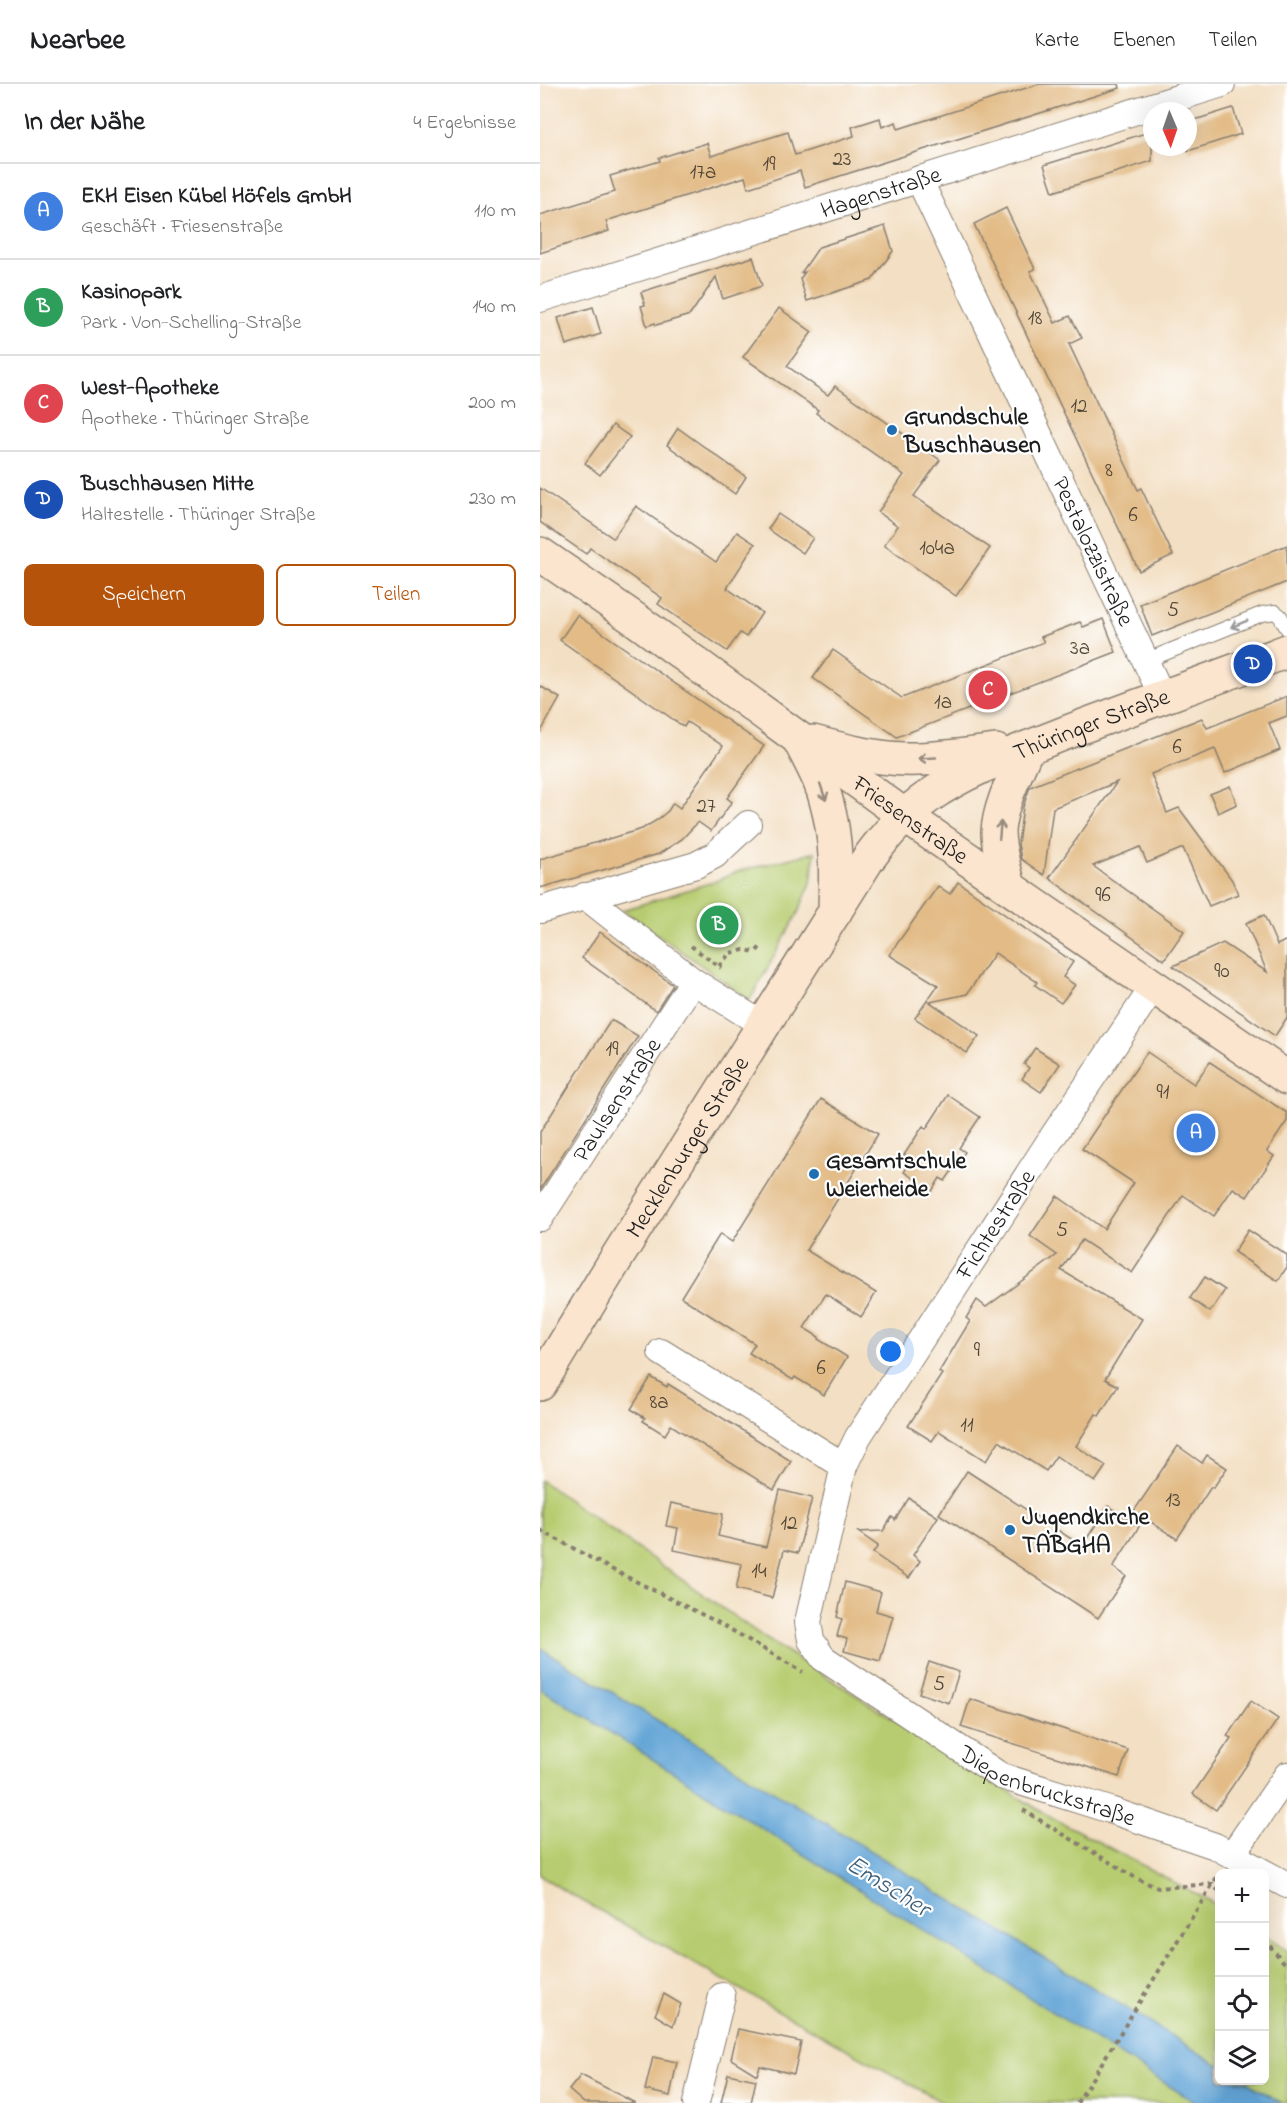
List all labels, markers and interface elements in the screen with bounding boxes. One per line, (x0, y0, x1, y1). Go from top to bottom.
text: Nearbee (30, 21, 125, 62)
text: Karte (1035, 26, 1079, 56)
text: Ebenen (1112, 26, 1175, 56)
text: Teilen (1208, 26, 1257, 56)
north arrow (1143, 102, 1197, 156)
text: In der Nähe (24, 104, 145, 142)
text: 4 Ergebnisse (413, 109, 516, 138)
house number: 23 (832, 145, 852, 175)
house number: 19 (763, 150, 776, 180)
house number: 17a (690, 158, 716, 188)
street label: Hagenstraße (817, 159, 946, 229)
text: EKH Eisen Kübel Höfels GmbH (81, 181, 352, 213)
text: A (37, 197, 50, 226)
text: 110 m (474, 197, 516, 226)
text: Geschäft · Friesenstraße (81, 213, 283, 242)
text: Kasinopark (81, 277, 181, 309)
text: B (37, 293, 50, 322)
text: 140 m (472, 293, 516, 322)
house number: 18 (1028, 304, 1042, 334)
text: Park · Von-Schelling-Straße (81, 309, 301, 338)
text: West-Apotheke (81, 373, 219, 405)
text: C (38, 389, 49, 418)
text: 200 m (468, 389, 516, 418)
house number: 12 (1070, 392, 1088, 422)
place label: Grundschule Buschhausen (903, 401, 1041, 464)
text: Apotheke · Thüringer Straße (81, 405, 309, 434)
marker: Grundschule Buschhausen (885, 423, 899, 437)
house number: 8 (1105, 456, 1113, 486)
text: Buschhausen Mitte (81, 469, 254, 501)
street label: Pestalozzistraße (1041, 471, 1142, 633)
text: D (36, 485, 51, 514)
text: 230 m (469, 485, 516, 514)
text: Haltestelle · Thüringer Straße (81, 501, 315, 530)
house number: 6 (1128, 501, 1138, 531)
house number: 104a (919, 534, 955, 564)
button: Speichern (24, 564, 264, 626)
button: Teilen (276, 564, 516, 626)
house number: 5 (1167, 596, 1179, 626)
one-way arrow (1230, 619, 1248, 630)
house number: 3a (1070, 634, 1090, 664)
pin: D (1234, 642, 1272, 686)
pin: C (968, 668, 1008, 712)
street label: Thüringer Straße (1009, 681, 1175, 772)
house number: 1a (934, 688, 952, 718)
house number: 6 (1172, 733, 1182, 763)
one-way arrow (918, 753, 938, 764)
street label: Friesenstraße (843, 767, 975, 875)
one-way arrow (819, 782, 830, 801)
house number: 27 (696, 792, 716, 822)
one-way arrow (995, 821, 1006, 840)
house number: 96 (1095, 881, 1111, 911)
pin: B (700, 902, 738, 948)
house number: 90 (1214, 957, 1230, 987)
street label: Paulsenstraße (565, 1032, 672, 1170)
house number: 19 (606, 1035, 619, 1065)
street label: Mecklenburger Straße (618, 1050, 760, 1246)
house number: 91 (1157, 1078, 1170, 1108)
pin: A (1176, 1110, 1216, 1156)
place label: Gesamtschule Weierheide (826, 1145, 968, 1208)
street label: Fichtestraße (948, 1163, 1046, 1288)
marker: Gesamtschule Weierheide (807, 1167, 821, 1181)
house number: 5 (1056, 1216, 1068, 1246)
house number: 9 (974, 1336, 981, 1366)
your location (876, 1337, 905, 1366)
house number: 6 (816, 1354, 826, 1384)
house number: 8a (649, 1388, 669, 1418)
house number: 11 (960, 1411, 974, 1441)
house number: 13 (1165, 1486, 1181, 1516)
place label: Jugendkirche TABGHA (1022, 1501, 1151, 1564)
house number: 12 (780, 1509, 798, 1539)
marker: Jugendkirche TABGHA (1003, 1523, 1017, 1537)
house number: 14 (751, 1557, 767, 1587)
house number: 5 (933, 1670, 945, 1700)
street label: Diepenbruckstraße (950, 1737, 1140, 1838)
water label: Emscher (838, 1847, 939, 1930)
map controls (1215, 1869, 1269, 2085)
button: + (1215, 1869, 1269, 1923)
button: − (1215, 1923, 1269, 1977)
button: locate (1215, 1977, 1269, 2031)
button: layers (1215, 2031, 1269, 2085)

